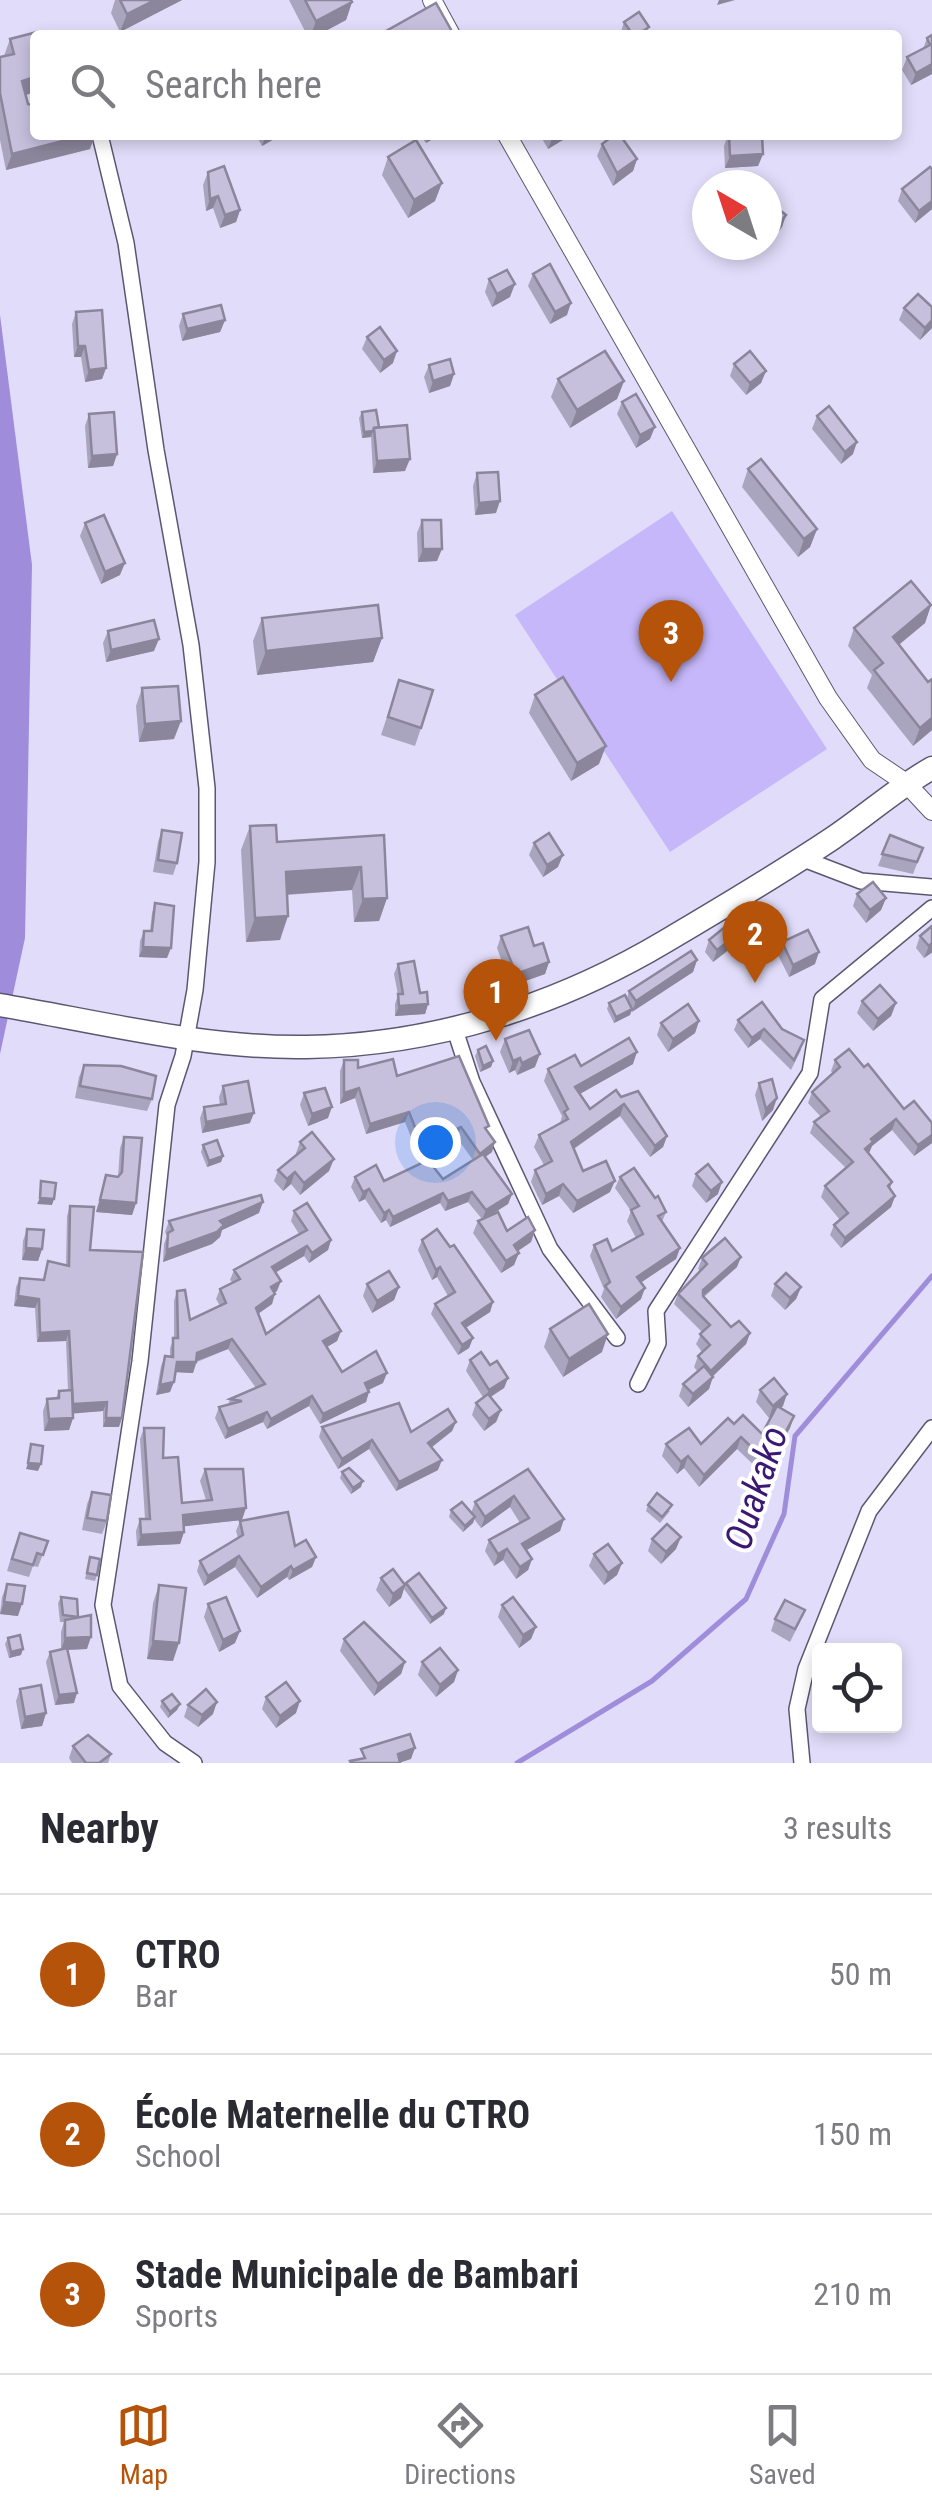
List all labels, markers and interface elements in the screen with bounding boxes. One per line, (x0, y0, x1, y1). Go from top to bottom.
search box (30, 30, 902, 140)
icon: search (65, 58, 120, 113)
text: Search here (145, 63, 322, 107)
north arrow (692, 170, 782, 260)
pin: 3 (638, 600, 704, 682)
pin: 2 (722, 900, 788, 983)
pin: 1 (464, 958, 528, 1041)
your location (410, 1117, 461, 1168)
water label: Ouakako (715, 1421, 797, 1555)
map controls (812, 1643, 902, 1733)
button: locate (812, 1643, 902, 1733)
text: Nearby (40, 1804, 159, 1853)
text: 3 results (783, 1809, 892, 1847)
text: CTRO (135, 1933, 221, 1977)
text: 1 (64, 1955, 81, 1993)
text: 50 m (829, 1955, 892, 1993)
text: Bar (135, 1977, 178, 2015)
text: École Maternelle du CTRO (135, 2093, 530, 2137)
text: 2 (64, 2115, 81, 2153)
text: 150 m (813, 2115, 892, 2153)
text: School (135, 2137, 221, 2175)
text: Stade Municipale de Bambari (135, 2253, 579, 2297)
text: 3 (64, 2275, 81, 2313)
text: 210 m (813, 2275, 892, 2313)
text: Sports (135, 2297, 218, 2335)
tab: Map (116, 2398, 171, 2491)
tab: Directions (404, 2398, 516, 2491)
tab: Saved (749, 2398, 816, 2491)

